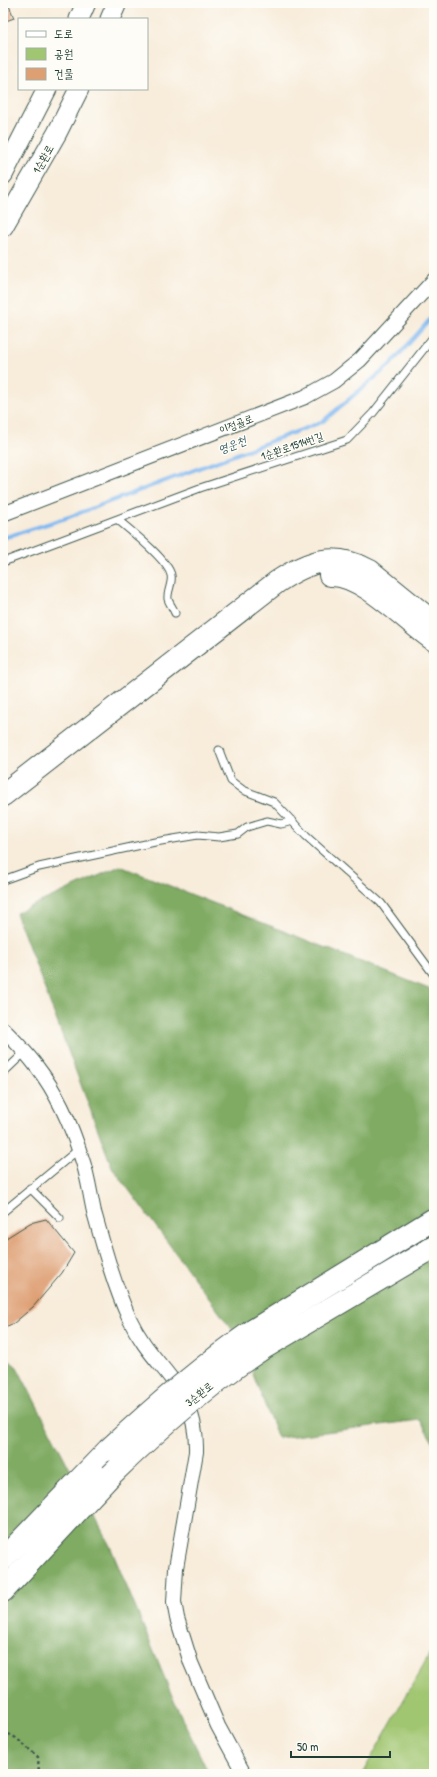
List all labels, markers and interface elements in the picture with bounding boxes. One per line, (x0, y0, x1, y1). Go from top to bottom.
legend (18, 18, 148, 90)
text: 도로 (54, 25, 73, 42)
text: 공원 (54, 45, 73, 62)
text: 건물 (54, 65, 74, 82)
street label: 1순환로 (29, 142, 57, 176)
street label: 이정골로 (217, 411, 255, 437)
street label: 1순환로1514번길 (259, 429, 325, 463)
water label: 영운천 (215, 431, 250, 458)
street label: 3순환로 (182, 1379, 216, 1409)
scale bar (291, 1733, 390, 1759)
text: 50 m (297, 1738, 318, 1755)

